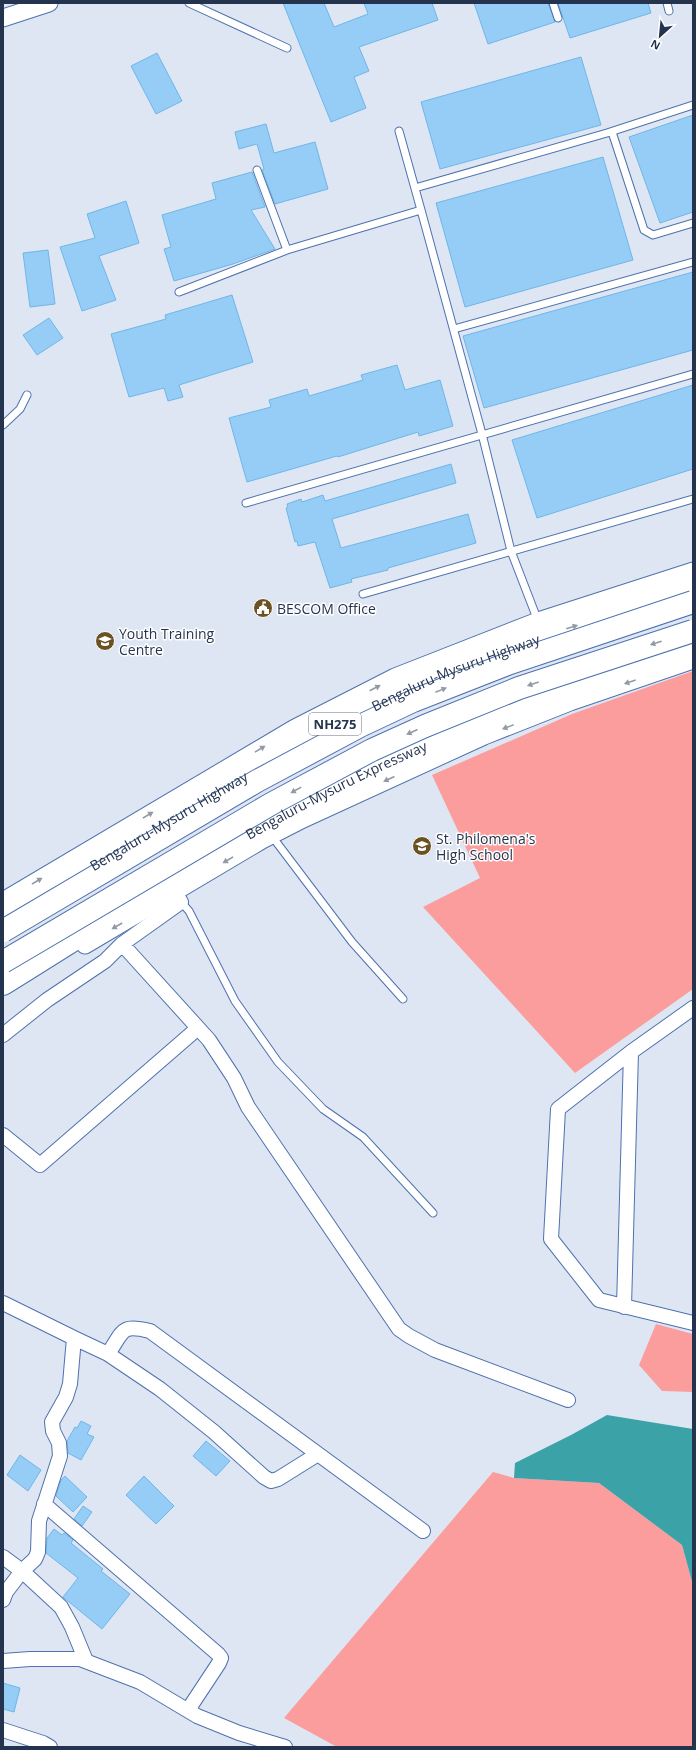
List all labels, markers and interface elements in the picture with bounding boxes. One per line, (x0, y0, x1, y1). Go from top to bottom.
north arrow (640, 16, 680, 56)
text: N (648, 37, 663, 54)
public building icon: BESCOM Office (252, 597, 274, 619)
place label: BESCOM Office (277, 599, 376, 618)
place label: Youth Training Centre (119, 624, 215, 659)
one-way arrow (566, 624, 578, 630)
street label: Bengaluru-Mysuru Highway (368, 629, 543, 715)
school or university icon: Youth Training Centre (94, 630, 116, 652)
one-way arrow (650, 640, 662, 646)
one-way arrow (623, 679, 635, 685)
one-way arrow (526, 681, 538, 687)
one-way arrow (369, 685, 381, 691)
one-way arrow (436, 686, 448, 692)
road number: NH275 (309, 713, 361, 735)
one-way arrow (501, 724, 513, 730)
one-way arrow (406, 729, 417, 735)
street label: Bengaluru-Mysuru Expressway (242, 735, 430, 843)
one-way arrow (254, 745, 266, 752)
street label: Bengaluru-Mysuru Highway (86, 766, 252, 874)
one-way arrow (383, 776, 394, 782)
one-way arrow (290, 787, 302, 794)
one-way arrow (143, 811, 153, 819)
place label: St. Philomena's High School (436, 829, 536, 864)
school or university icon: St. Philomena's High School (411, 835, 433, 857)
one-way arrow (223, 856, 233, 864)
one-way arrow (31, 878, 43, 885)
one-way arrow (111, 923, 123, 930)

